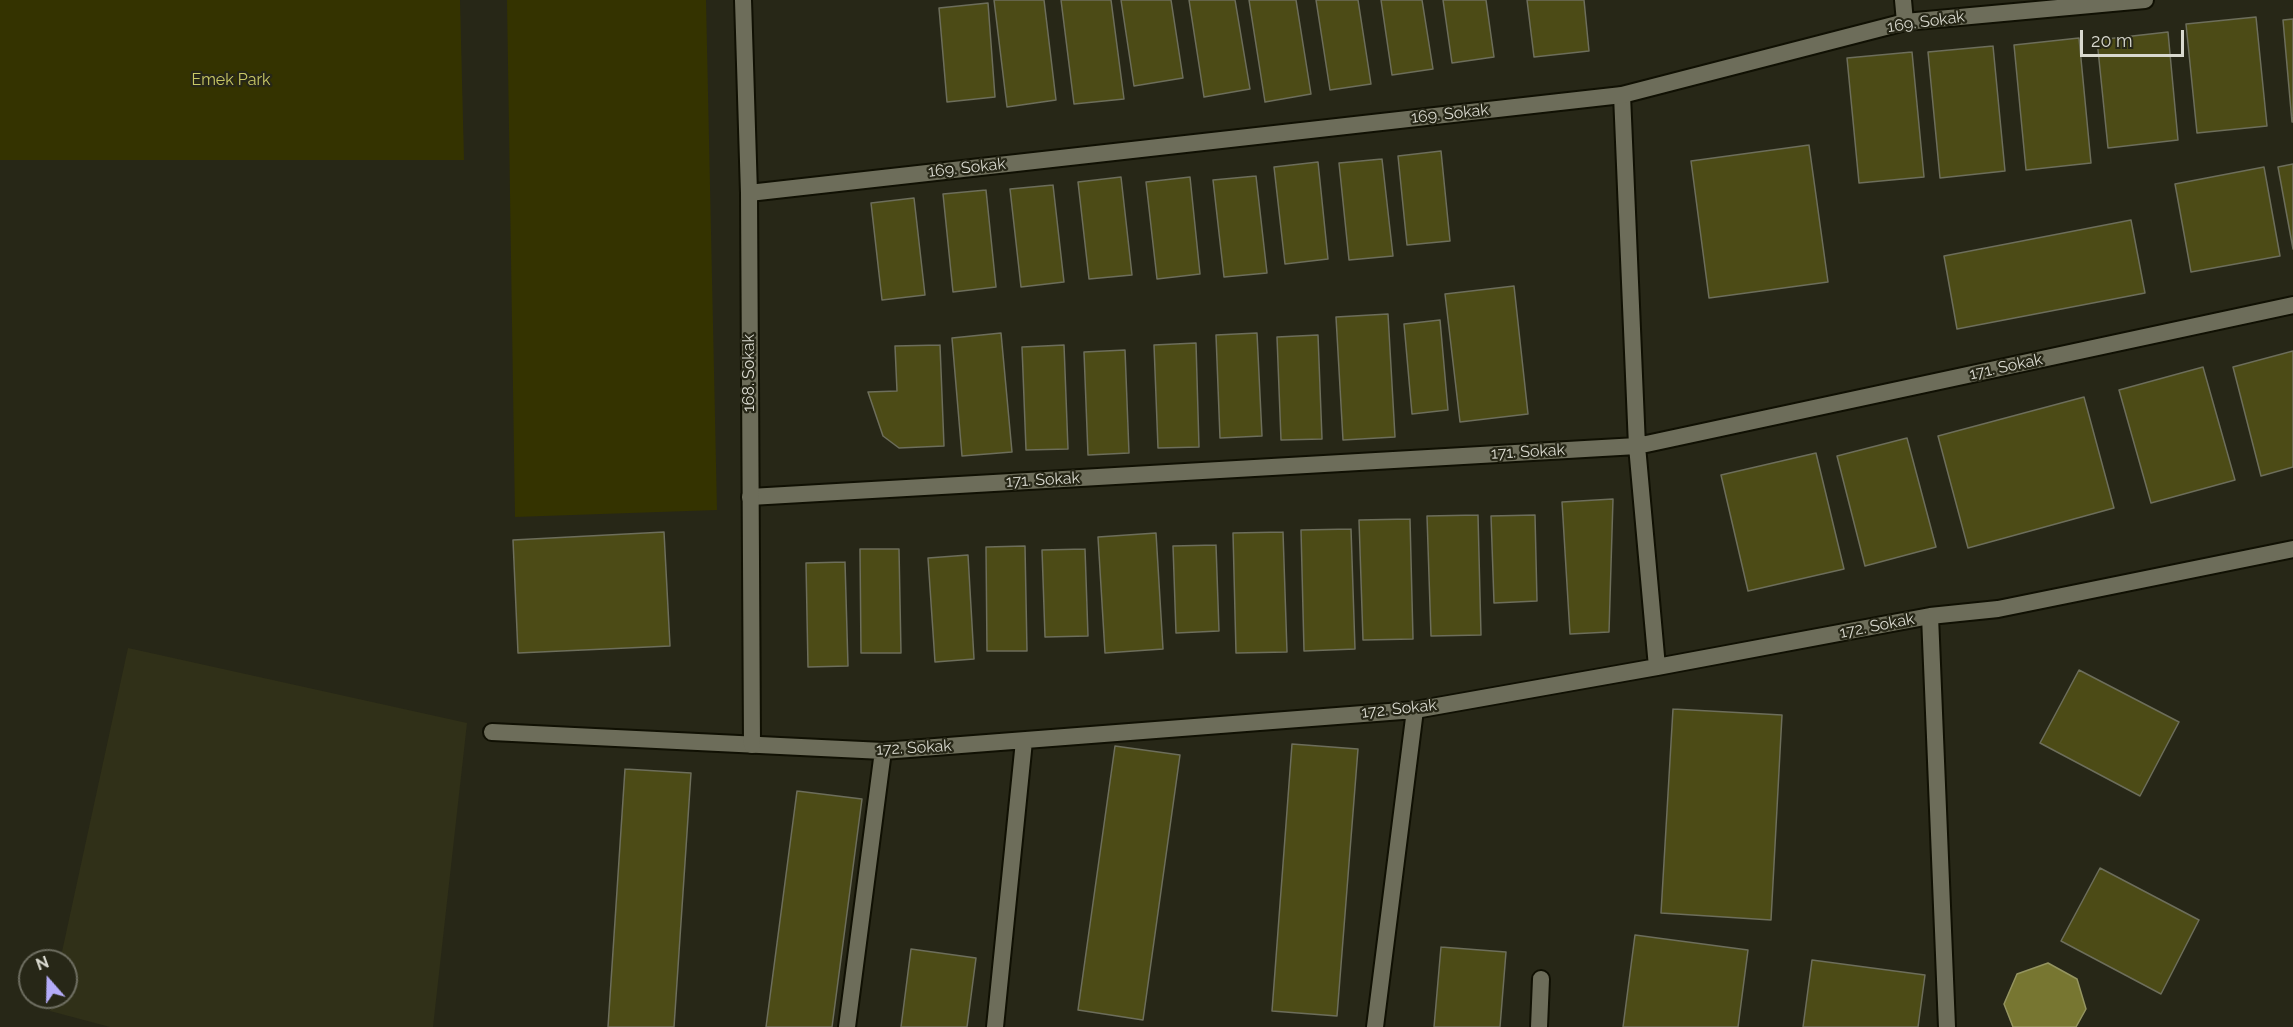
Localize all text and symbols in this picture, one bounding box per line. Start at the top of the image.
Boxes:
street label: 169. Sokak [1886,7,1966,37]
scale bar [2083,18,2186,56]
text: 20 m [2091,30,2133,51]
park label: Emek Park [192,70,270,90]
street label: 169. Sokak [1410,100,1490,128]
street label: 169. Sokak [927,154,1007,182]
street label: 168. Sokak [739,334,759,412]
street label: 171. Sokak [1968,350,2044,384]
street label: 171. Sokak [1490,440,1566,464]
street label: 171. Sokak [1005,468,1081,492]
street label: 172. Sokak [1838,609,1916,643]
street label: 172. Sokak [1360,695,1438,723]
street label: 172. Sokak [876,736,952,760]
north arrow [18,949,78,1009]
text: N [33,952,51,975]

